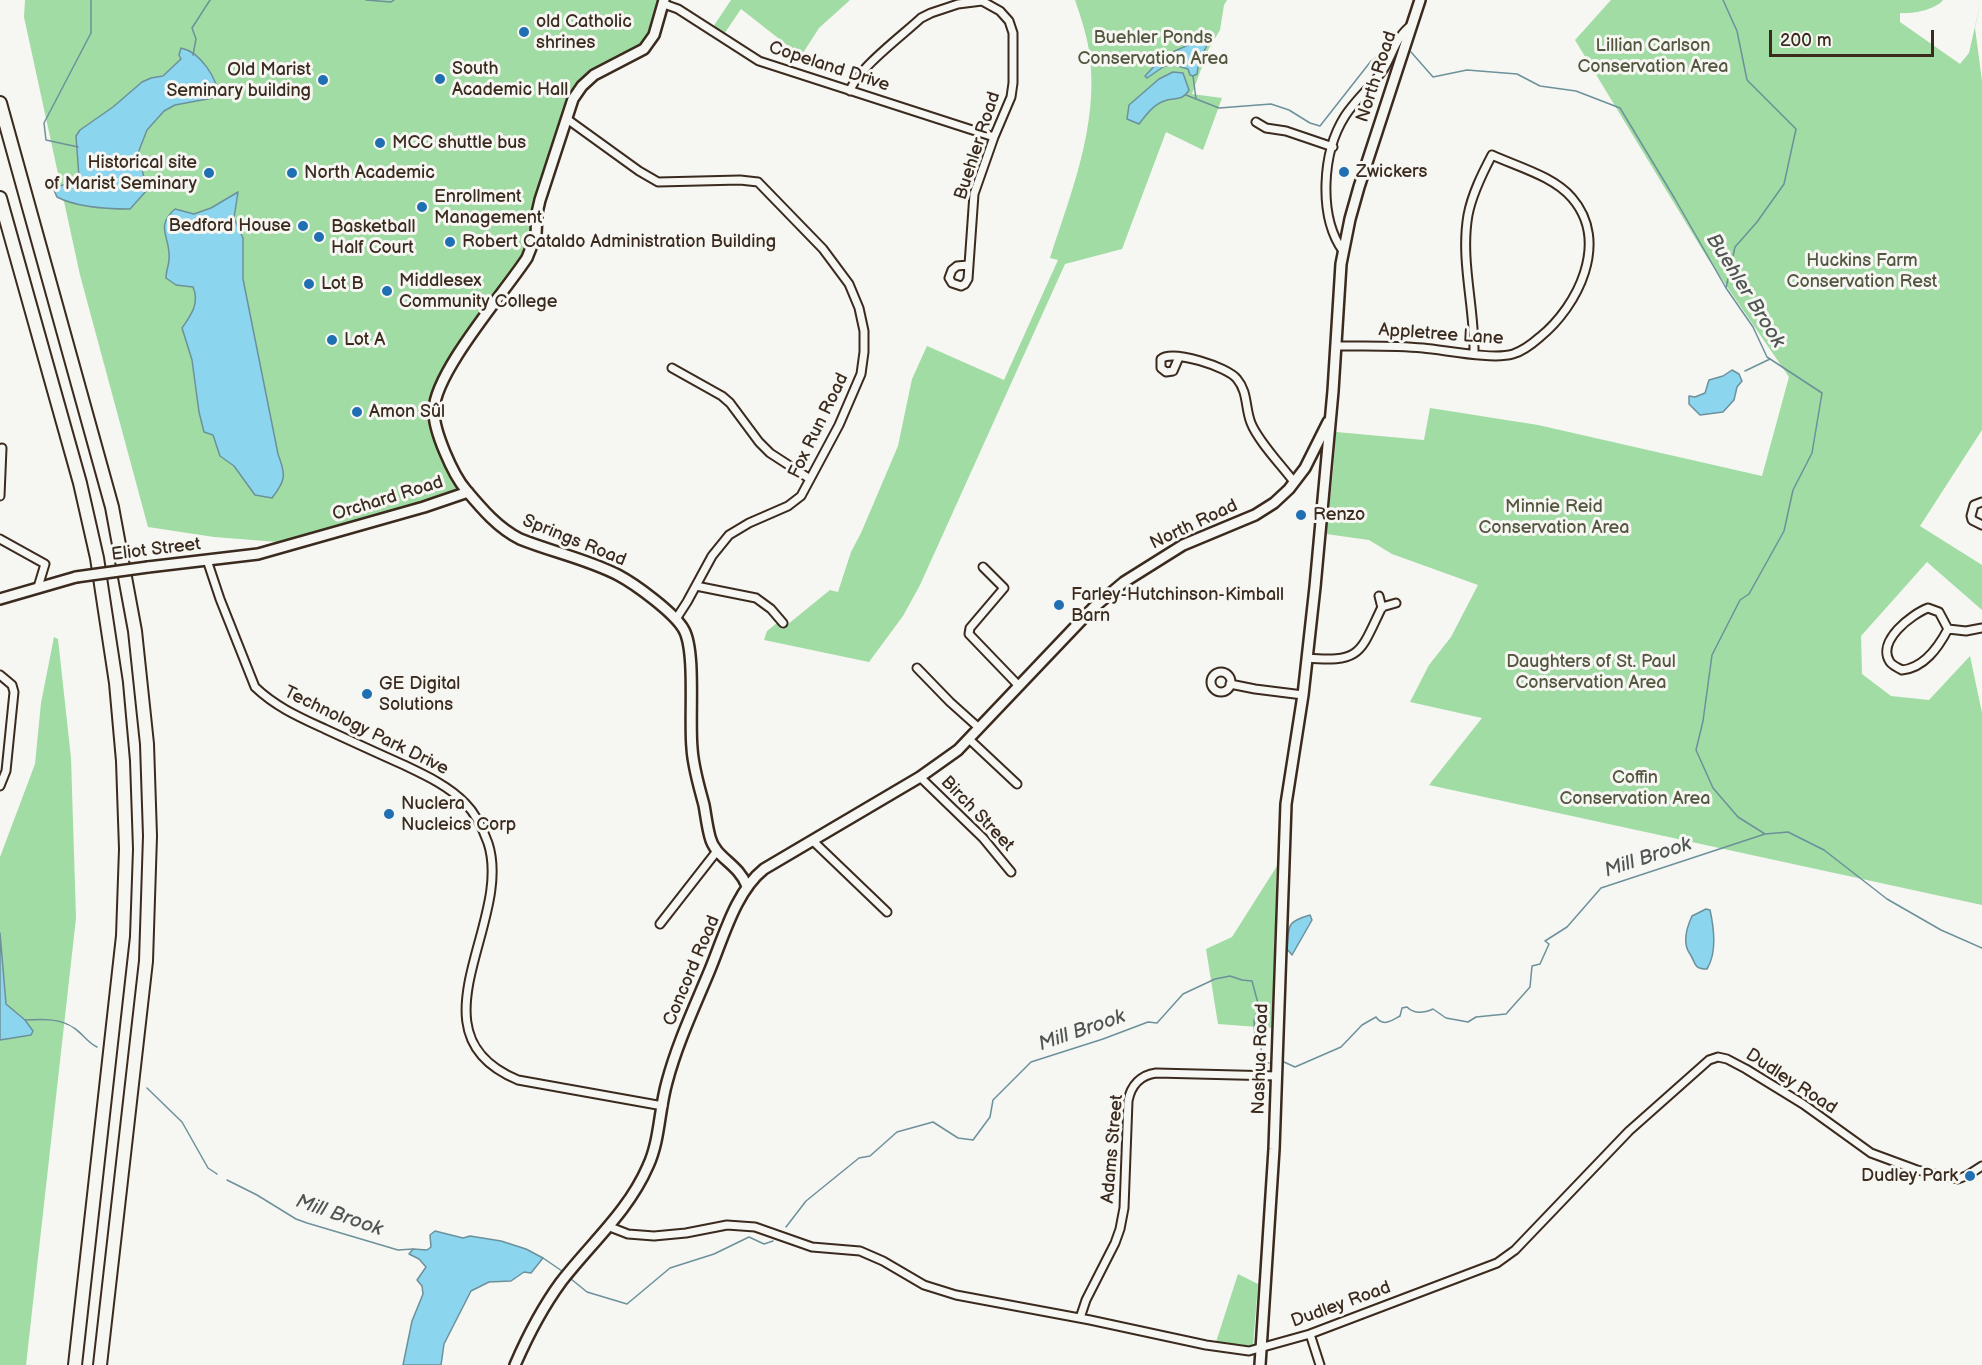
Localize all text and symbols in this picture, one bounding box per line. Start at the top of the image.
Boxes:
place label: old Catholic shrines [536,11,632,54]
scale bar [1772,18,1937,56]
marker: old Catholic shrines [517,25,531,39]
park label: Buehler Ponds Conservation Area [1078,27,1228,70]
street label: North Road [1352,29,1402,125]
text: 200 m [1780,30,1832,51]
park label: Lillian Carlson Conservation Area [1578,35,1728,78]
street label: Copeland Drive [766,37,892,97]
place label: South Academic Hall [452,58,568,100]
place label: Old Marist Seminary building [166,59,311,101]
marker: South Academic Hall [433,72,447,86]
marker: Old Marist Seminary building [316,73,330,87]
street label: Buehler Road [950,89,1006,203]
place label: MCC shuttle bus [392,132,526,154]
marker: MCC shuttle bus [373,136,387,150]
place label: Historical site of Marist Seminary [44,152,197,195]
place label: Zwickers [1356,161,1427,183]
place label: North Academic [304,162,435,184]
marker: Zwickers [1337,165,1351,179]
marker: Historical site of Marist Seminary [202,166,216,180]
marker: North Academic [285,166,299,180]
place label: Enrollment Management [434,186,542,228]
marker: Enrollment Management [415,200,429,214]
place label: Bedford House [168,215,291,237]
place label: Basketball Half Court [331,216,415,258]
marker: Bedford House [296,219,310,233]
water label: Buehler Brook [1700,229,1790,353]
marker: Basketball Half Court [312,230,326,244]
place label: Robert Cataldo Administration Building [462,231,776,253]
marker: Robert Cataldo Administration Building [443,235,457,249]
park label: Huckins Farm Conservation Rest [1787,250,1937,292]
place label: Middlesex Community College [399,270,557,312]
place label: Lot B [321,273,364,295]
marker: Lot B [302,277,316,291]
marker: Middlesex Community College [380,284,394,298]
street label: Appletree Lane [1378,320,1504,350]
place label: Lot A [344,329,385,351]
marker: Lot A [325,333,339,347]
street label: Fox Run Road [784,370,854,482]
place label: Amon Sûl [369,401,445,423]
marker: Amon Sûl [350,405,364,419]
street label: Orchard Road [330,472,446,526]
street label: North Road [1147,495,1241,555]
park label: Minnie Reid Conservation Area [1479,496,1629,538]
place label: Renzo [1313,504,1365,526]
marker: Renzo [1294,508,1308,522]
street label: Springs Road [519,510,629,572]
street label: Eliot Street [110,534,202,566]
place label: Farley-Hutchinson-Kimball Barn [1071,584,1284,626]
marker: Farley-Hutchinson-Kimball Barn [1052,598,1066,612]
park label: Daughters of St. Paul Conservation Area [1506,651,1676,694]
place label: GE Digital Solutions [379,673,460,716]
street label: Technology Park Drive [280,682,452,780]
marker: GE Digital Solutions [360,687,374,701]
park label: Coffin Conservation Area [1560,767,1710,810]
street label: Birch Street [936,772,1018,856]
place label: Nuclera Nucleics Corp [401,793,516,836]
marker: Nuclera Nucleics Corp [382,807,396,821]
water label: Mill Brook [1601,833,1695,883]
street label: Concord Road [659,913,725,1029]
street label: Nashua Road [1248,1003,1274,1115]
water label: Mill Brook [1035,1005,1129,1057]
street label: Dudley Road [1741,1045,1841,1119]
street label: Adams Street [1097,1094,1129,1204]
place label: Dudley Park [1861,1165,1958,1187]
marker: Dudley Park [1963,1169,1977,1183]
water label: Mill Brook [292,1190,386,1242]
street label: Dudley Road [1288,1277,1394,1333]

